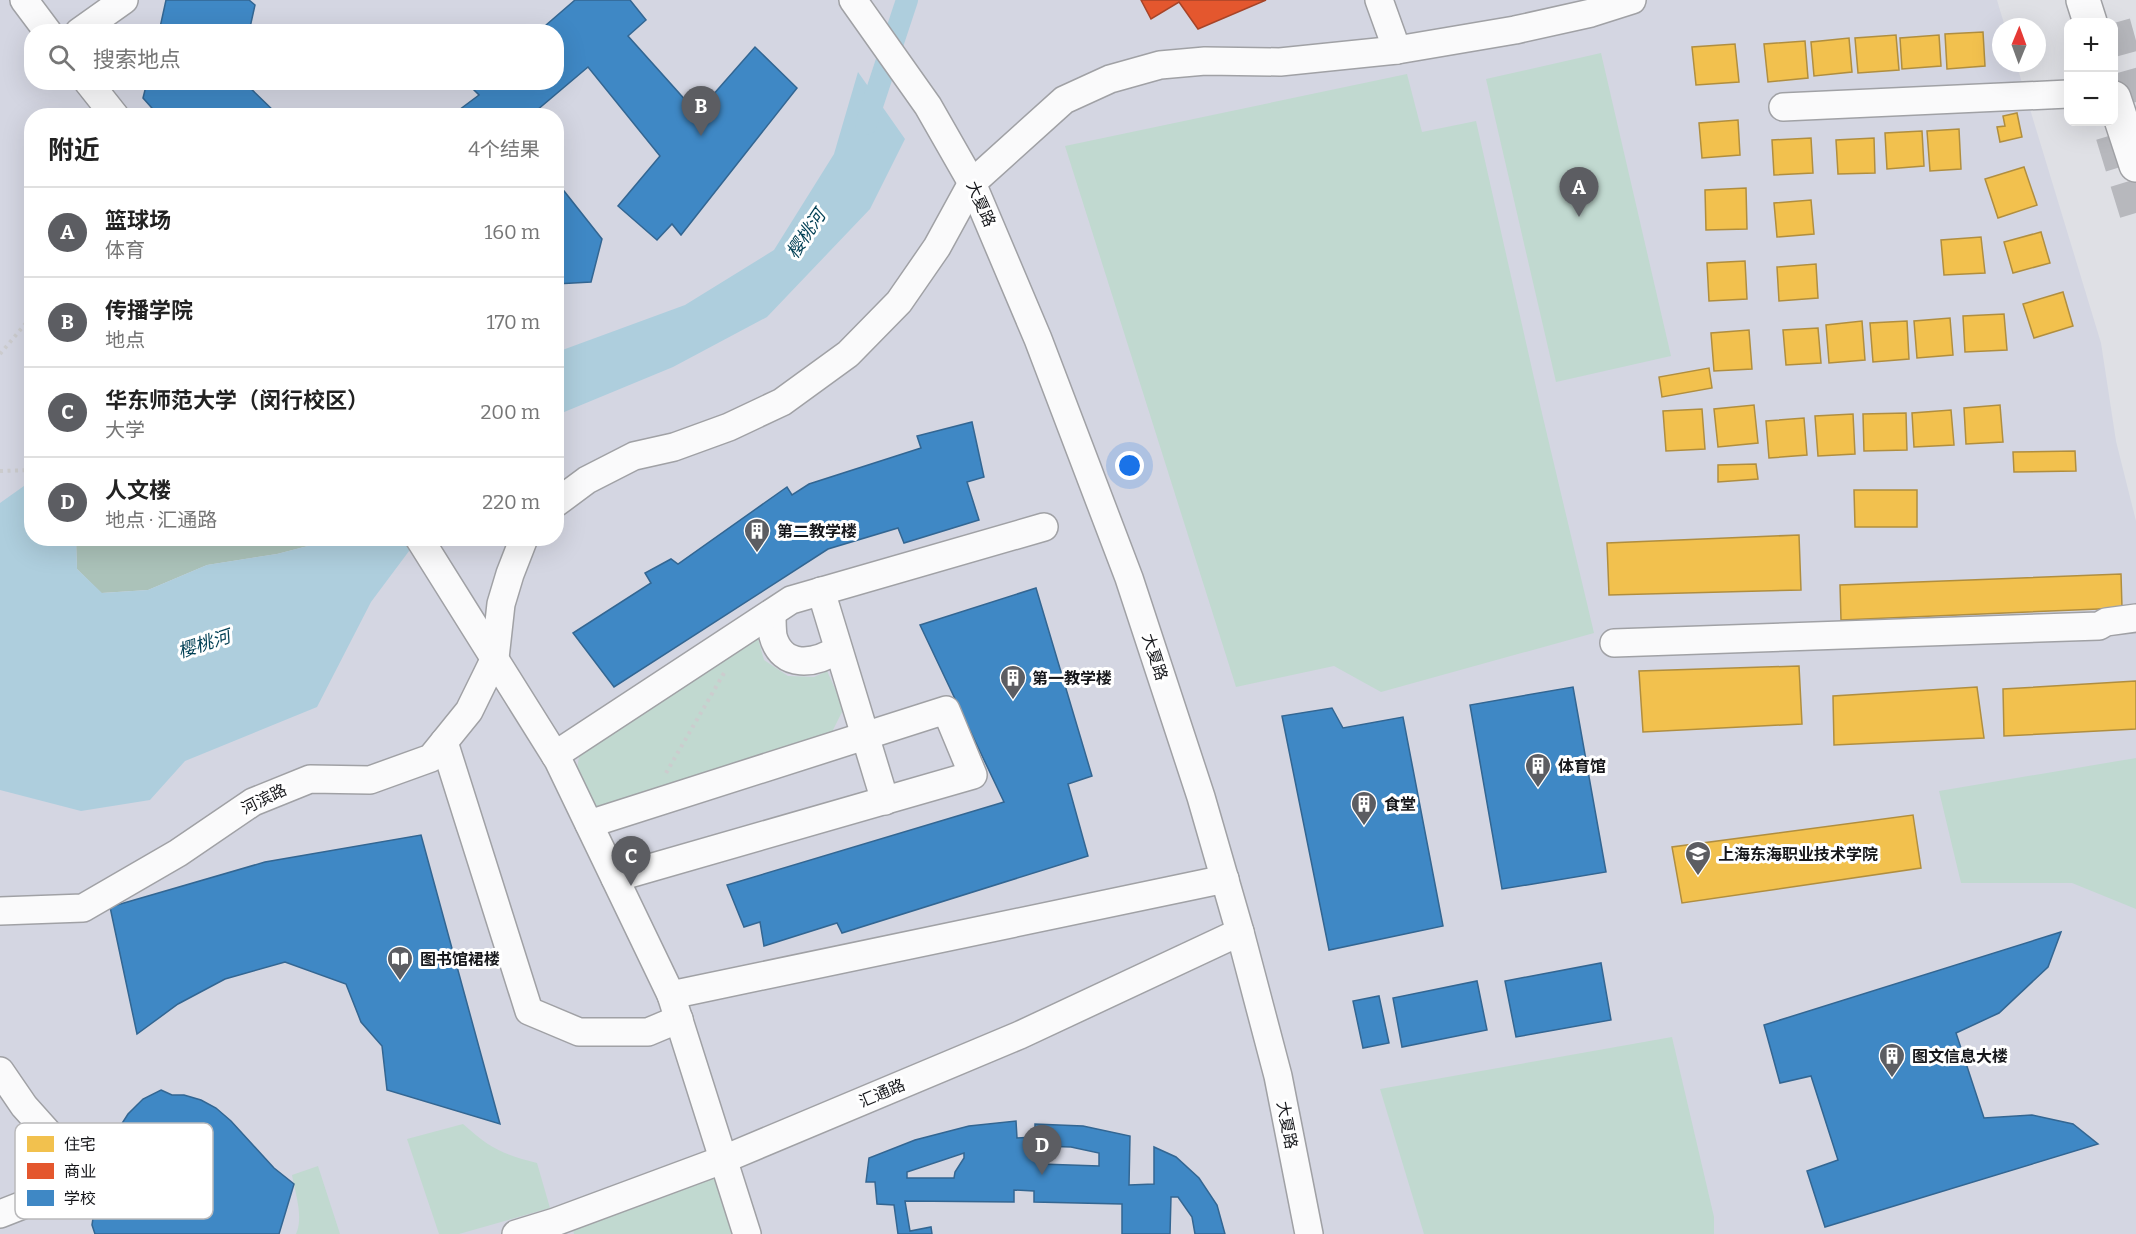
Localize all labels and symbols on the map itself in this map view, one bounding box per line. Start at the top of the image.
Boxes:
north arrow [1992,18,2046,72]
pin: B [682,86,720,136]
pin: A [1560,168,1598,217]
street label: 大夏路 [963,178,999,230]
water label: 樱桃河 [782,203,832,263]
your location [1115,451,1144,480]
building icon: 第二教学楼 [742,516,772,554]
place label: 第二教学楼 [777,522,857,541]
water label: 樱桃河 [175,624,236,663]
street label: 大夏路 [1139,631,1171,683]
building icon: 第一教学楼 [998,663,1028,701]
place label: 第一教学楼 [1032,669,1112,688]
building icon: 体育馆 [1523,751,1553,789]
place label: 体育馆 [1558,757,1606,776]
street label: 河滨路 [238,780,290,818]
building icon: 食堂 [1349,789,1379,827]
place label: 食堂 [1384,795,1416,814]
pin: C [612,836,650,886]
school or university icon: 上海东海职业技术学院 [1683,839,1713,877]
place label: 上海东海职业技术学院 [1718,845,1878,864]
library icon: 图书馆裙楼 [385,944,415,982]
place label: 图书馆裙楼 [420,950,500,969]
building icon: 图文信息大楼 [1877,1041,1907,1079]
place label: 图文信息大楼 [1912,1047,2008,1066]
street label: 汇通路 [856,1075,908,1111]
street label: 大夏路 [1273,1100,1301,1150]
legend [15,1123,213,1219]
pin: D [1022,1126,1062,1175]
text: 住宅 [64,1135,96,1154]
text: 商业 [64,1162,96,1181]
text: 学校 [64,1189,96,1208]

